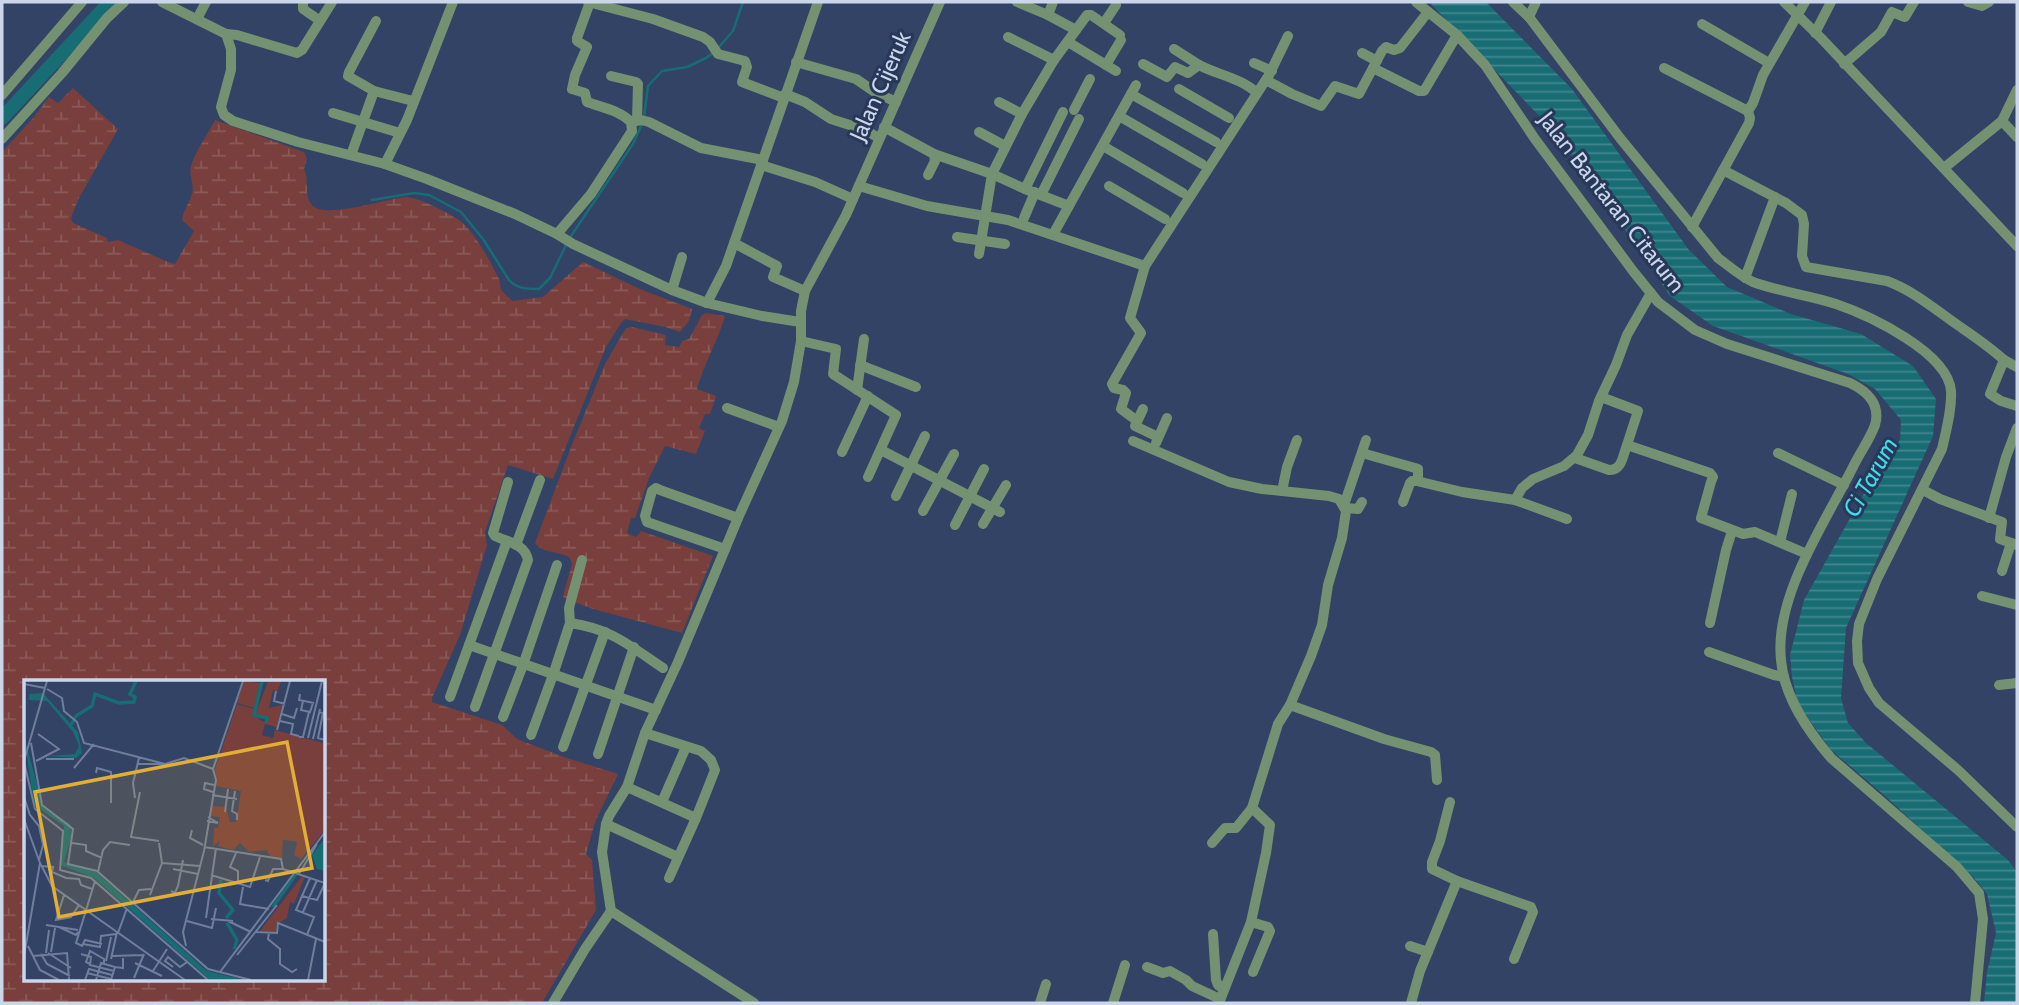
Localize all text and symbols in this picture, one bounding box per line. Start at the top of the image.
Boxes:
street label: Jalan Cijeruk [843,26,917,146]
street label: Jalan Bantaran Citarum [1532,105,1691,298]
water label: Ci Tarum [1836,432,1904,522]
inset map [24,680,326,981]

